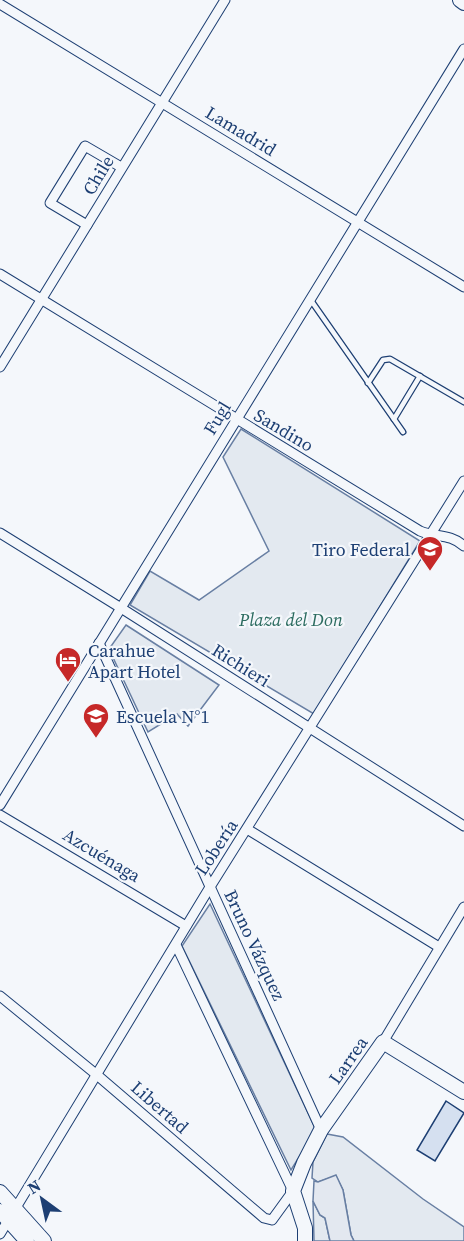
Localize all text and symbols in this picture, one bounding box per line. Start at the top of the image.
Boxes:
street label: Lamadrid [201,100,281,162]
street label: Chile [76,151,120,199]
street label: Fugl [197,397,237,439]
street label: Sandino [249,402,319,458]
school or university icon: Tiro Federal [415,534,445,572]
place label: Tiro Federal [312,537,410,562]
park label: Plaza del Don [238,607,343,632]
street label: Richieri [207,637,275,693]
place label: Carahue Apart Hotel [88,638,181,684]
hotel icon: Carahue Apart Hotel [53,645,83,683]
school or university icon: Escuela N°1 [81,701,111,739]
place label: Escuela N°1 [116,704,209,729]
street label: Lobería [189,813,244,880]
street label: Azcuénaga [59,822,146,888]
street label: Bruno Vázquez [218,885,292,1005]
street label: Larrea [323,1030,374,1089]
street label: Libertad [126,1075,194,1139]
north arrow [12,1169,72,1229]
text: N [23,1174,45,1199]

